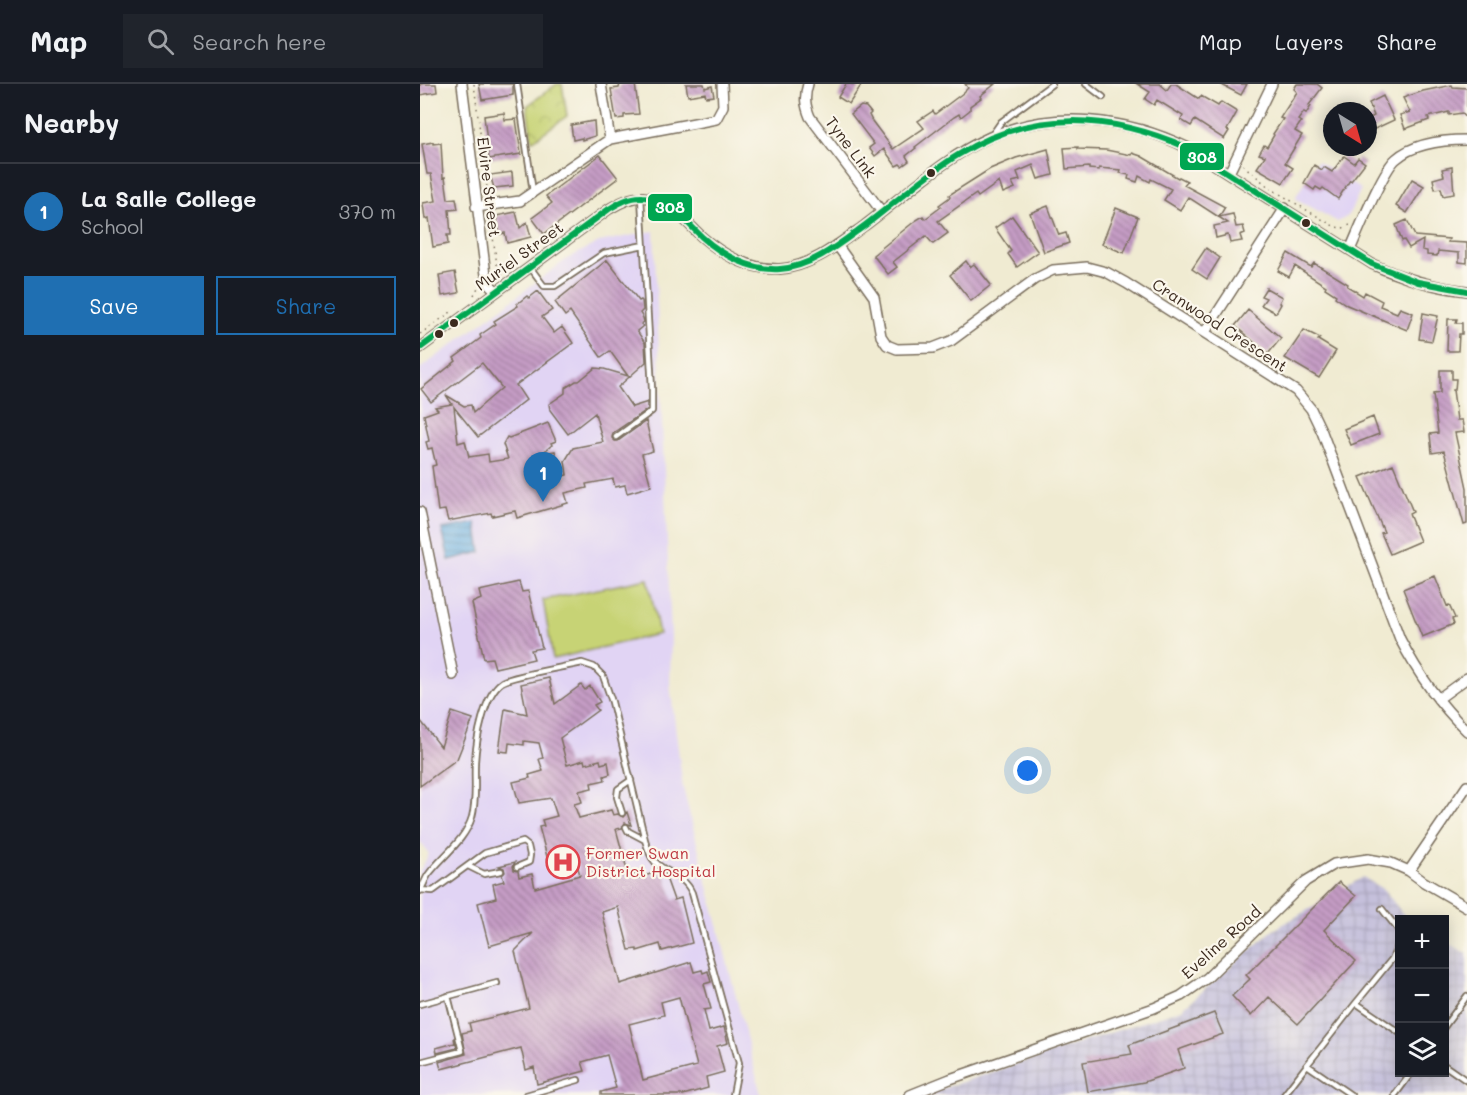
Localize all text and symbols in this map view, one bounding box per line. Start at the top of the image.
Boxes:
search box [123,14,543,68]
text: Map [30,23,87,59]
icon: search [144,25,177,58]
text: Search here [192,27,326,56]
text: Map [1199,28,1242,55]
text: Layers [1275,28,1344,55]
text: Share [1377,28,1437,55]
north arrow [1323,102,1377,156]
text: Nearby [24,106,119,140]
street label: Tyne Link [821,112,881,182]
street label: Elvire Street [473,136,506,238]
line badge: 308 [1179,142,1225,171]
text: 308 [1187,146,1217,167]
unlabelled marker [925,167,937,179]
text: La Salle College [81,184,256,213]
line badge: 308 [647,193,693,222]
text: 308 [655,196,685,217]
text: 1 [39,198,48,224]
text: 370 m [338,198,396,224]
text: School [81,213,144,239]
street label: Muriel Street [470,216,567,295]
unlabelled marker [1300,217,1312,229]
street label: Cranwood Crescent [1149,273,1292,376]
button: Save [24,276,204,335]
button: Share [216,276,396,335]
unlabelled marker [448,317,460,329]
unlabelled marker [433,328,445,340]
pin: 1 [524,452,562,502]
your location [1013,756,1042,785]
place label: Former Swan District Hospital [586,842,716,881]
hospital icon: Former Swan District Hospital [545,844,581,880]
street label: Eveline Road [1176,900,1265,983]
map controls [1395,915,1449,1077]
button: + [1395,915,1449,969]
button: − [1395,969,1449,1023]
button: layers [1395,1023,1449,1077]

